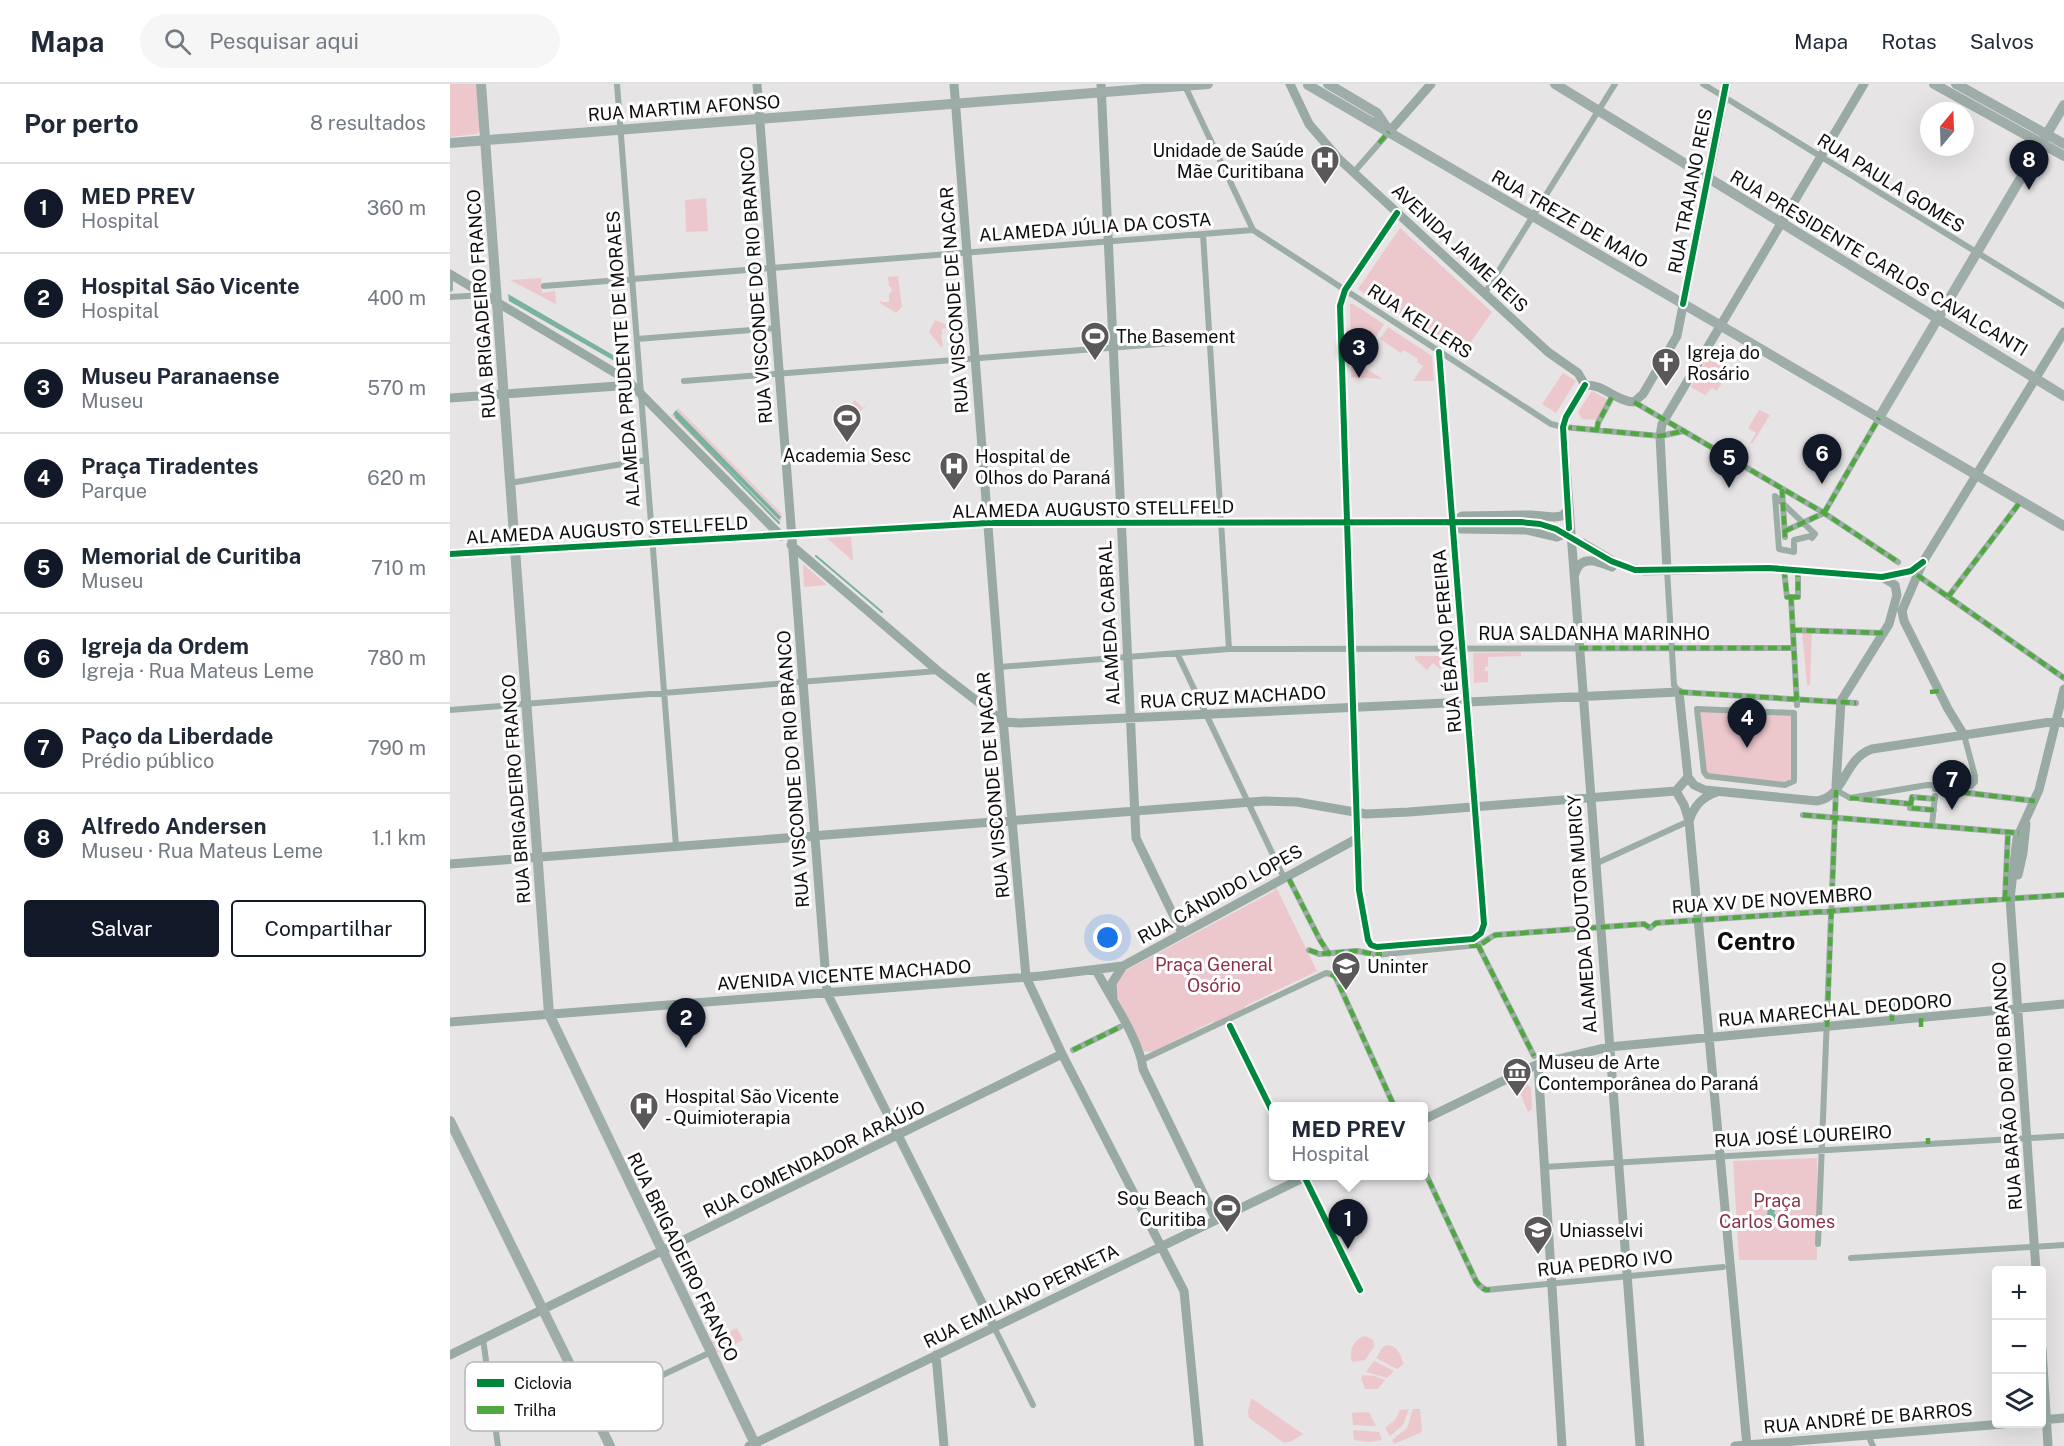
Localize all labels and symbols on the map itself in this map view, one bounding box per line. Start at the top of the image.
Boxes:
street label: RUA MARTIM AFONSO [587,91,781,125]
north arrow [1920,102,1974,156]
street label: RUA TRAJANO REIS [1664,107,1716,275]
street label: RUA PAULA GOMES [1814,129,1968,237]
place label: Unidade de Saúde Mãe Curitibana [1152,140,1304,182]
pin: 8 [2010,141,2048,190]
hospital icon: Unidade de Saúde Mãe Curitibana [1309,144,1341,186]
street label: RUA VISCONDE DO RIO BRANCO [736,146,776,424]
street label: RUA TREZE DE MAIO [1488,166,1652,272]
street label: RUA PRESIDENTE CARLOS CAVALCANTI [1726,166,2032,360]
street label: AVENIDA JAIME REIS [1388,180,1532,316]
street label: RUA VISCONDE DE NACAR [936,186,972,414]
street label: RUA BRIGADEIRO FRANCO [463,189,499,419]
street label: ALAMEDA JÚLIA DA COSTA [978,207,1212,246]
street label: ALAMEDA PRUDENTE DE MORAES [602,210,644,508]
street label: RUA KELLERS [1364,279,1476,363]
sports icon: The Basement [1079,320,1111,362]
place label: The Basement [1116,326,1236,347]
pin: 3 [1340,328,1378,378]
place label: Igreja do Rosário [1687,342,1760,384]
church icon: Igreja do Rosário [1650,346,1682,388]
sports icon: Academia Sesc [831,402,863,444]
pin: 6 [1802,434,1842,484]
pin: 5 [1710,438,1748,488]
place label: Academia Sesc [783,445,911,466]
place label: Hospital de Olhos do Paraná [975,446,1111,488]
hospital icon: Hospital de Olhos do Paraná [938,450,970,492]
street label: ALAMEDA AUGUSTO STELLFELD [952,496,1234,522]
street label: ALAMEDA AUGUSTO STELLFELD [465,512,749,548]
street label: ALAMEDA CABRAL [1094,540,1124,706]
street label: RUA ÉBANO PEREIRA [1427,548,1466,734]
street label: RUA SALDANHA MARINHO [1478,623,1710,644]
street label: RUA VISCONDE DO RIO BRANCO [773,630,813,908]
street label: RUA VISCONDE DE NACAR [973,671,1013,899]
street label: RUA BRIGADEIRO FRANCO [498,674,534,904]
street label: RUA CRUZ MACHADO [1139,682,1327,712]
pin: 4 [1728,698,1766,748]
pin: 7 [1932,760,1972,810]
street label: ALAMEDA DOUTOR MURICY [1563,794,1601,1034]
street label: RUA CÂNDIDO LOPES [1134,840,1306,948]
street label: RUA XV DE NOVEMBRO [1671,883,1873,917]
your location [1093,923,1122,952]
district label: Centro [1717,927,1795,955]
school or university icon: Uninter [1330,950,1362,992]
park label: Praça General Osório [1155,954,1273,996]
street label: AVENIDA VICENTE MACHADO [716,956,972,994]
place label: Uninter [1367,956,1429,977]
street label: RUA BARÃO DO RIO BRANCO [1987,961,2026,1211]
street label: RUA MARECHAL DEODORO [1717,989,1953,1031]
pin: 2 [666,998,706,1048]
place label: Museu de Arte Contemporânea do Paraná [1538,1052,1759,1094]
museum icon: Museu de Arte Contemporânea do Paraná [1501,1056,1533,1098]
place label: Hospital São Vicente - Quimioterapia [665,1086,839,1128]
hospital icon: Hospital São Vicente - Quimioterapia [628,1090,660,1132]
street label: RUA COMENDADOR ARAÚJO [699,1095,928,1222]
street label: RUA JOSÉ LOUREIRO [1714,1120,1892,1151]
street label: RUA BRIGADEIRO FRANCO [623,1149,743,1365]
place label: Sou Beach Curitiba [1117,1188,1206,1230]
park label: Praça Carlos Gomes [1719,1190,1835,1232]
sports icon: Sou Beach Curitiba [1211,1192,1243,1234]
pin: 1 [1328,1200,1368,1249]
school or university icon: Uniasselvi [1522,1214,1554,1256]
place label: Uniasselvi [1559,1220,1643,1241]
street label: RUA EMILIANO PERNETA [920,1239,1122,1352]
street label: RUA PEDRO IVO [1536,1245,1674,1281]
legend [465,1362,663,1431]
text: Ciclovia [514,1374,572,1393]
street label: RUA ANDRÉ DE BARROS [1763,1397,1973,1438]
text: Trilha [514,1401,556,1420]

